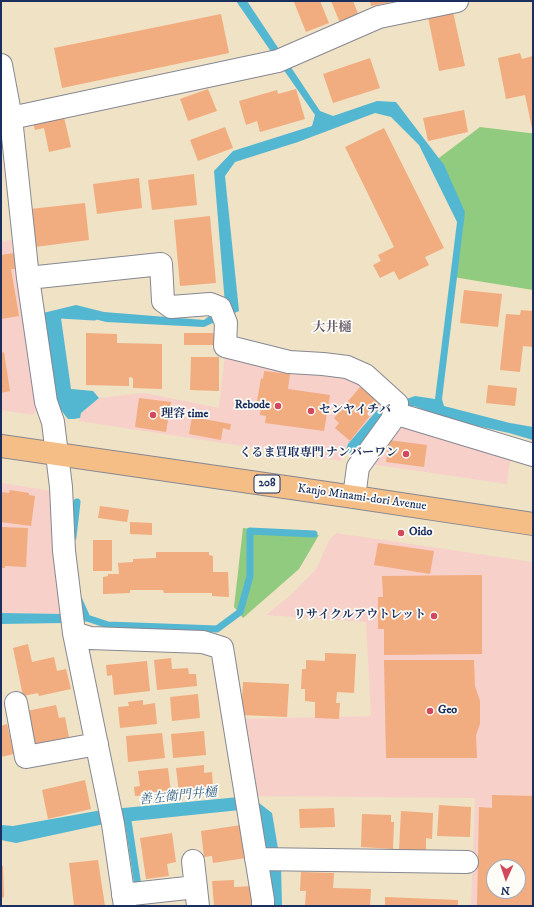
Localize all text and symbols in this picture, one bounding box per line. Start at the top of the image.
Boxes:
district label: 大井樋 [313,320,351,336]
place label: Rebode [235,399,270,413]
marker: Rebode [273,401,283,411]
place label: センヤイチバ [319,404,391,418]
marker: センヤイチバ [306,406,316,416]
place label: 理容 time [161,408,208,422]
marker: 理容 time [148,410,158,420]
place label: くるま買取専門 ナンバーワン [239,447,398,461]
marker: くるま買取専門 ナンバーワン [401,449,411,459]
road number: 208 [254,475,280,493]
street label: Kanjo Minami-dori Avenue [297,482,427,514]
place label: Oido [409,526,432,540]
marker: Oido [396,528,406,538]
place label: リサイクルアウトレット [294,609,426,623]
marker: リサイクルアウトレット [429,611,439,621]
place label: Geo [438,704,457,718]
marker: Geo [425,706,435,716]
water label: 善左衛門井樋 [138,785,218,809]
north arrow [486,859,526,899]
text: N [501,883,510,897]

